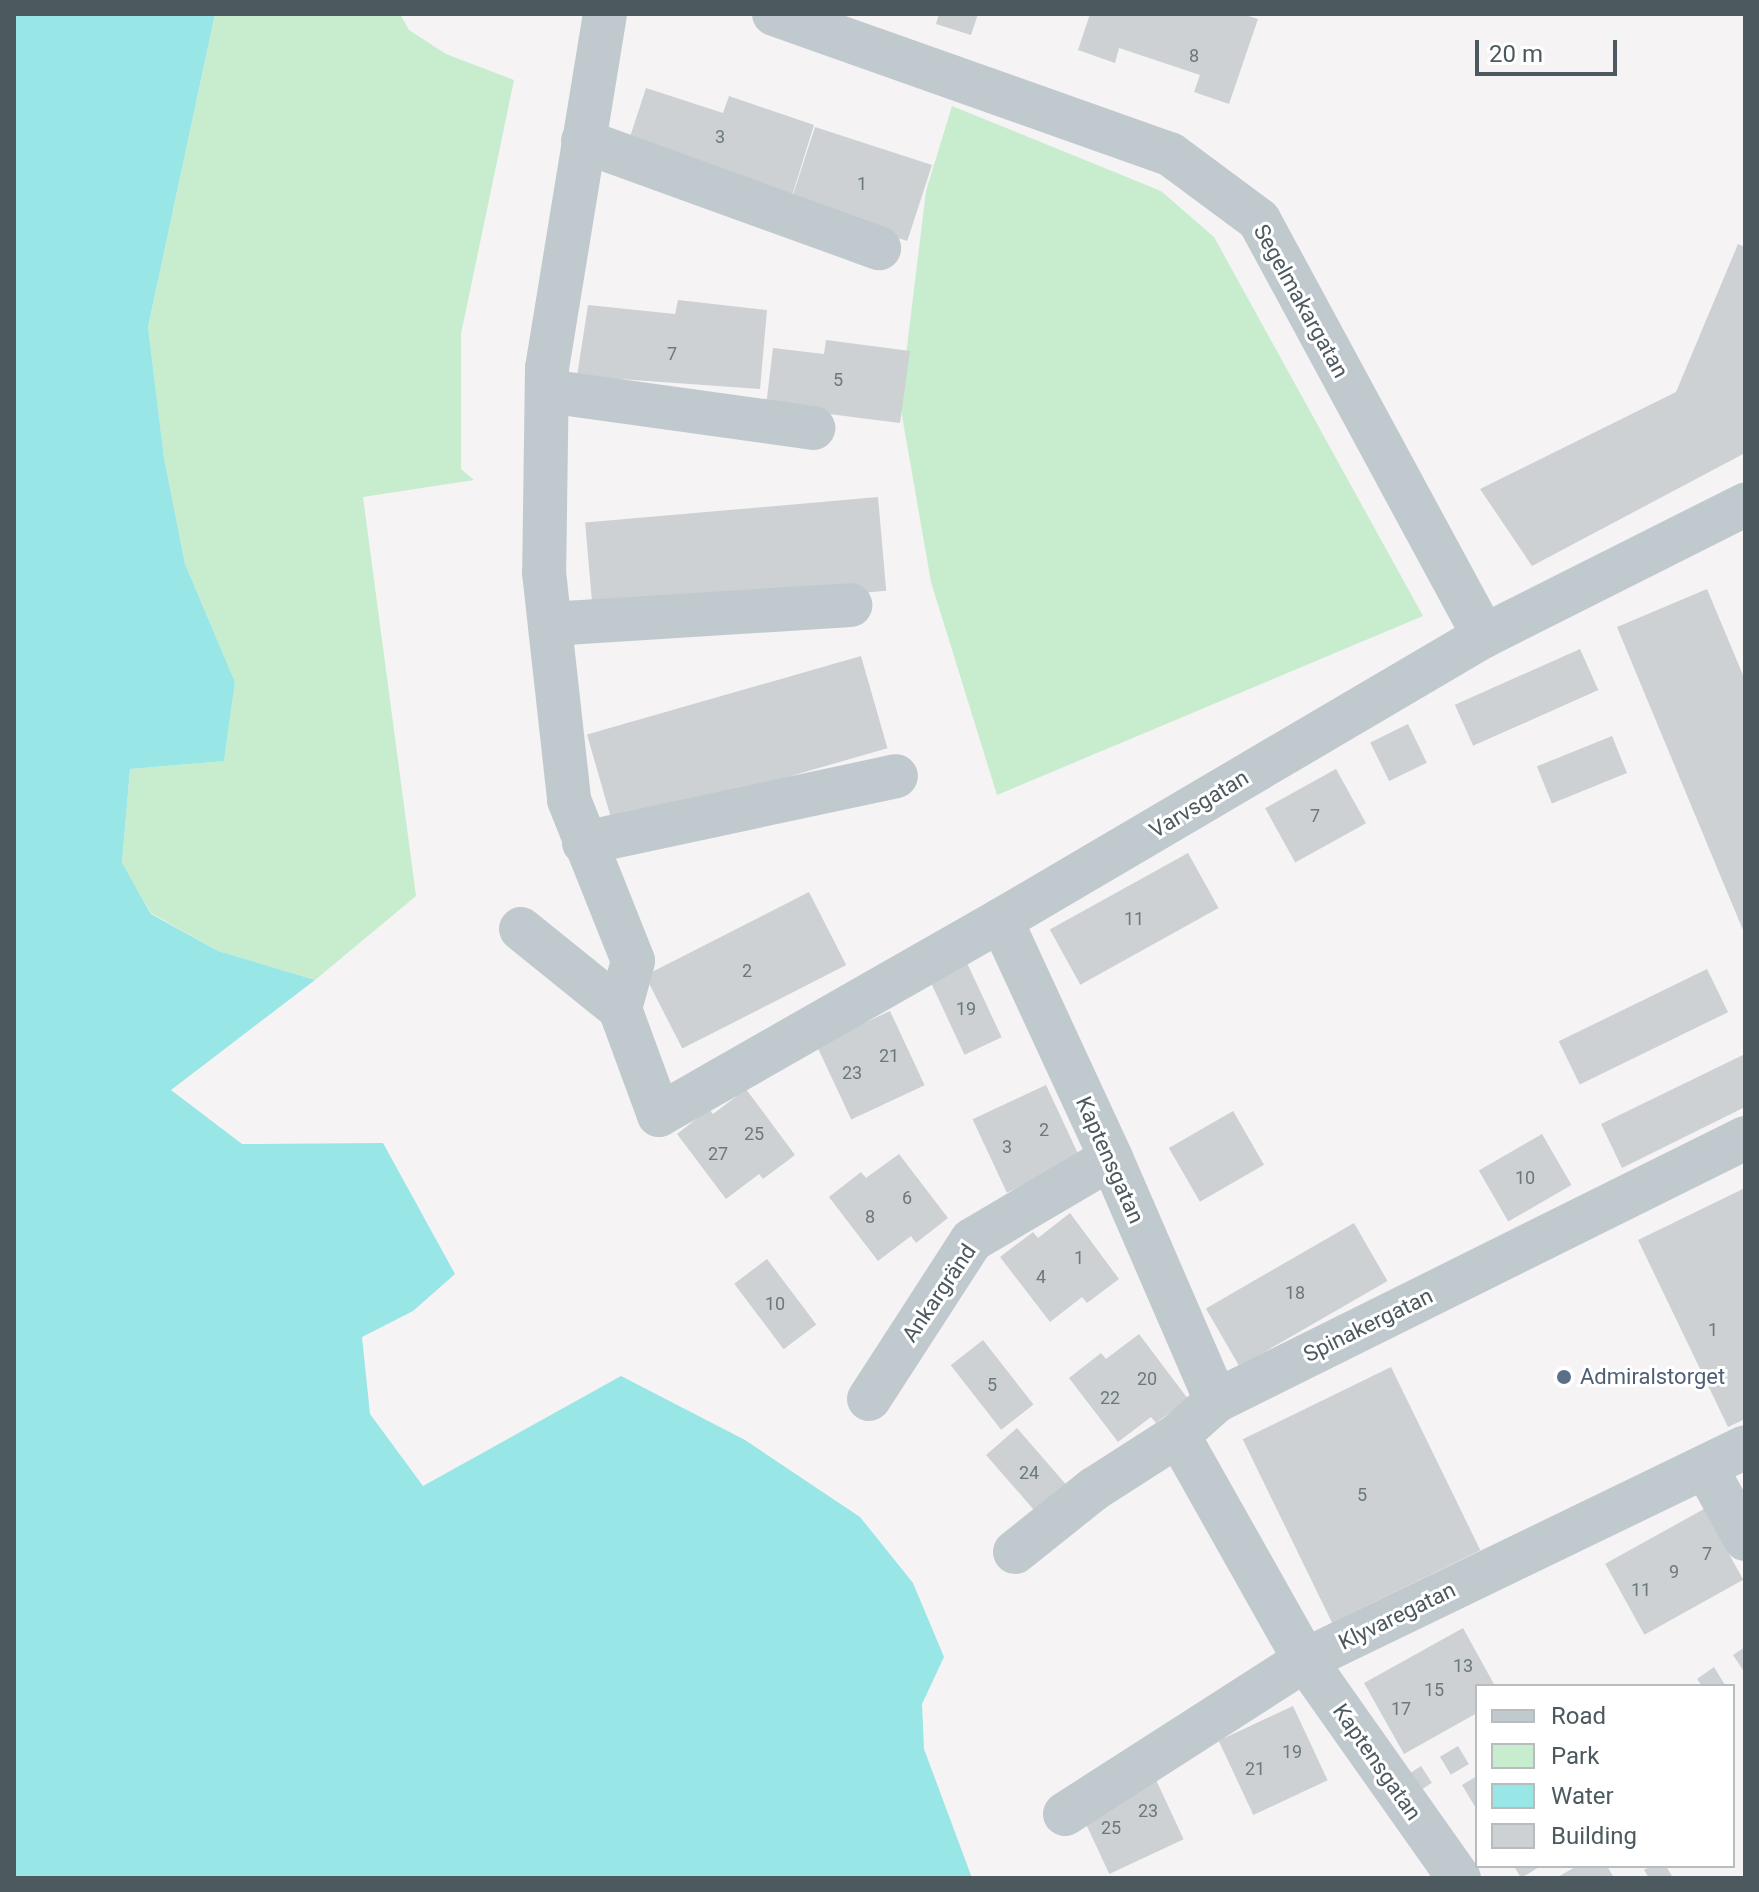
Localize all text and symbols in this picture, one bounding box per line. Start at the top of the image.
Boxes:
scale bar [1479,24,1621,74]
text: 20 m [1489,40,1543,68]
house number: 8 [1189,45,1199,67]
house number: 3 [715,126,725,148]
house number: 1 [857,173,867,195]
street label: Segelmakargatan [1248,220,1354,382]
house number: 7 [667,343,677,365]
house number: 5 [833,369,843,391]
street label: Varvsgatan [1145,764,1253,844]
house number: 7 [1310,805,1320,827]
house number: 11 [1124,908,1144,930]
house number: 2 [742,960,752,982]
house number: 19 [956,998,976,1020]
house number: 21 [879,1045,899,1067]
house number: 23 [842,1062,862,1084]
street label: Kaptensgatan [1070,1092,1150,1228]
house number: 2 [1039,1119,1049,1141]
house number: 25 [744,1123,764,1145]
house number: 3 [1002,1136,1012,1158]
house number: 27 [708,1143,728,1165]
house number: 10 [1515,1167,1535,1189]
house number: 6 [902,1187,912,1209]
house number: 8 [865,1206,875,1228]
street label: Ankargränd [897,1239,981,1347]
house number: 1 [1074,1247,1084,1269]
house number: 4 [1036,1266,1046,1288]
house number: 18 [1285,1282,1305,1304]
street label: Spinakergatan [1299,1282,1437,1368]
house number: 10 [765,1293,785,1315]
house number: 1 [1708,1319,1718,1341]
place label: Admiralstorget [1580,1364,1725,1390]
house number: 20 [1137,1368,1157,1390]
marker: Admiralstorget [1555,1368,1573,1386]
house number: 5 [987,1374,997,1396]
house number: 22 [1100,1387,1120,1409]
house number: 24 [1019,1462,1039,1484]
house number: 5 [1357,1484,1367,1506]
house number: 7 [1702,1543,1712,1565]
house number: 9 [1669,1561,1679,1583]
street label: Klyvaregatan [1334,1576,1460,1656]
house number: 11 [1631,1579,1651,1601]
house number: 13 [1453,1655,1473,1677]
house number: 15 [1424,1679,1444,1701]
legend [1475,1684,1735,1868]
house number: 17 [1391,1698,1411,1720]
street label: Kaptensgatan [1327,1699,1427,1825]
text: Road [1551,1702,1606,1730]
house number: 19 [1282,1741,1302,1763]
text: Park [1551,1742,1599,1770]
house number: 21 [1245,1758,1265,1780]
text: Water [1551,1782,1614,1810]
house number: 23 [1138,1800,1158,1822]
house number: 25 [1101,1817,1121,1839]
text: Building [1551,1822,1637,1850]

